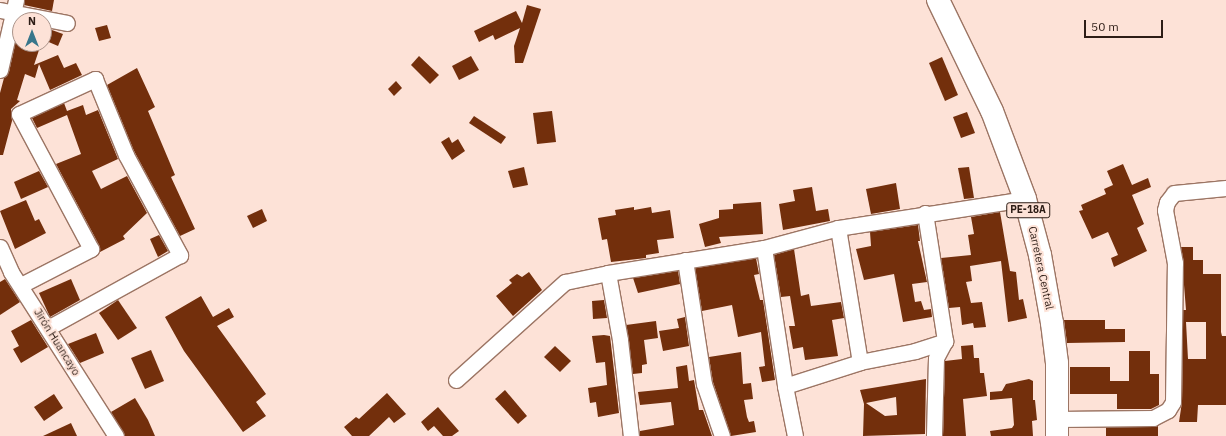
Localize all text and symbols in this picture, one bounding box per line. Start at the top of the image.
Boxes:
north arrow [12,12,52,52]
scale bar [1086,12,1165,38]
text: N [28,14,36,28]
text: 50 m [1091,19,1119,34]
road number: PE-18A [1006,202,1050,218]
street label: Carretera Central [1026,225,1056,311]
street label: Jirón Huancayo [31,306,83,378]

